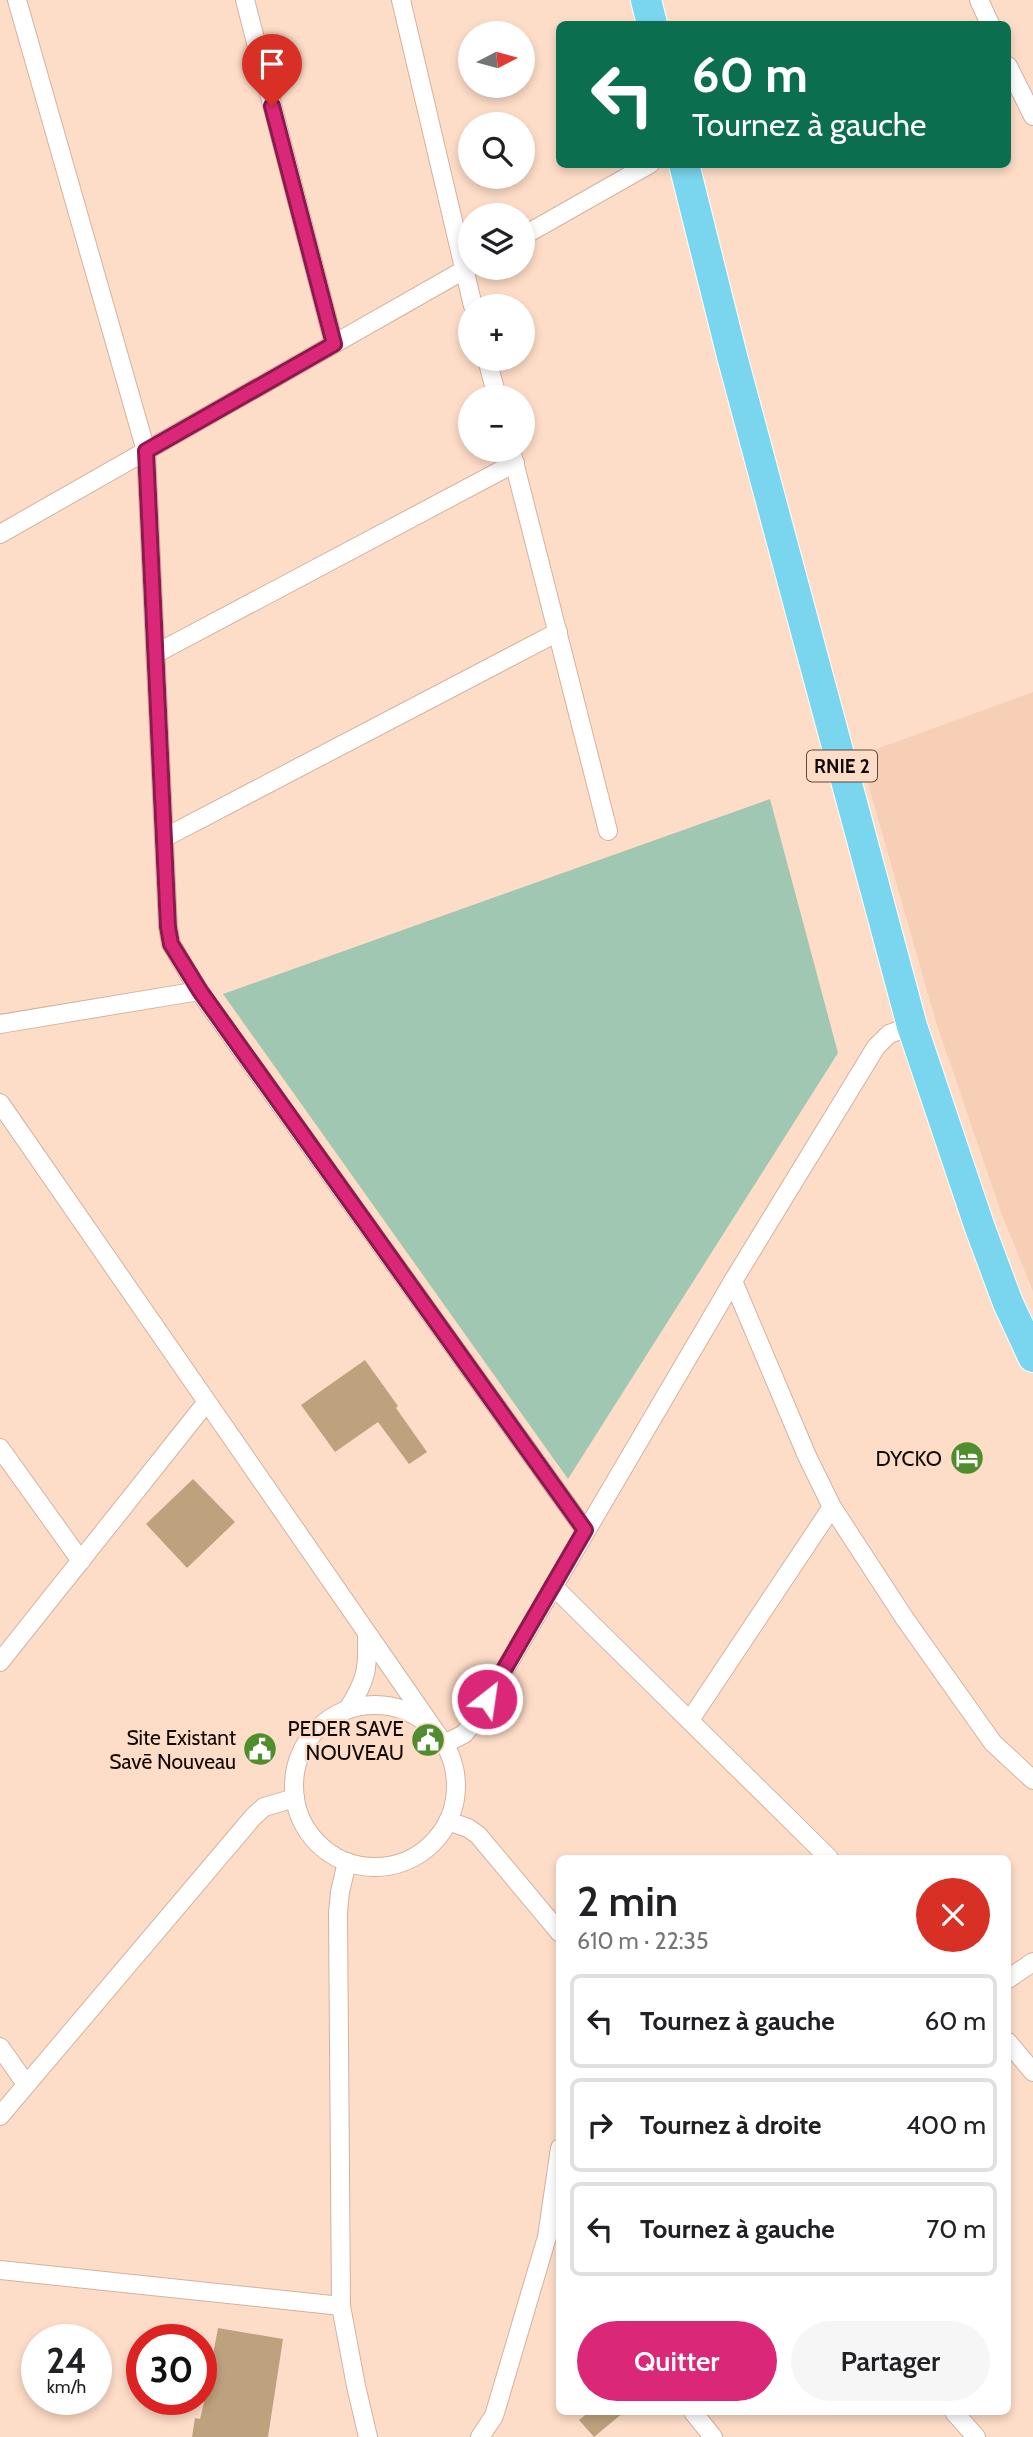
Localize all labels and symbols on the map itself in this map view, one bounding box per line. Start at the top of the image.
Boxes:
north arrow [458,21,536,98]
pin [242,34,302,106]
road number: RNIE 2 [807,750,877,782]
hotel icon: DYCKO [948,1439,986,1477]
place label: DYCKO [876,1446,942,1471]
position arrow [450,1662,524,1736]
place label: PEDER SAVE NOUVEAU [287,1716,404,1765]
public building icon: PEDER SAVE NOUVEAU [409,1721,447,1759]
place label: Site Existant Savē Nouveau [109,1725,236,1774]
public building icon: Site Existant Savē Nouveau [241,1730,279,1768]
speed limit sign: 30 [126,2324,217,2415]

